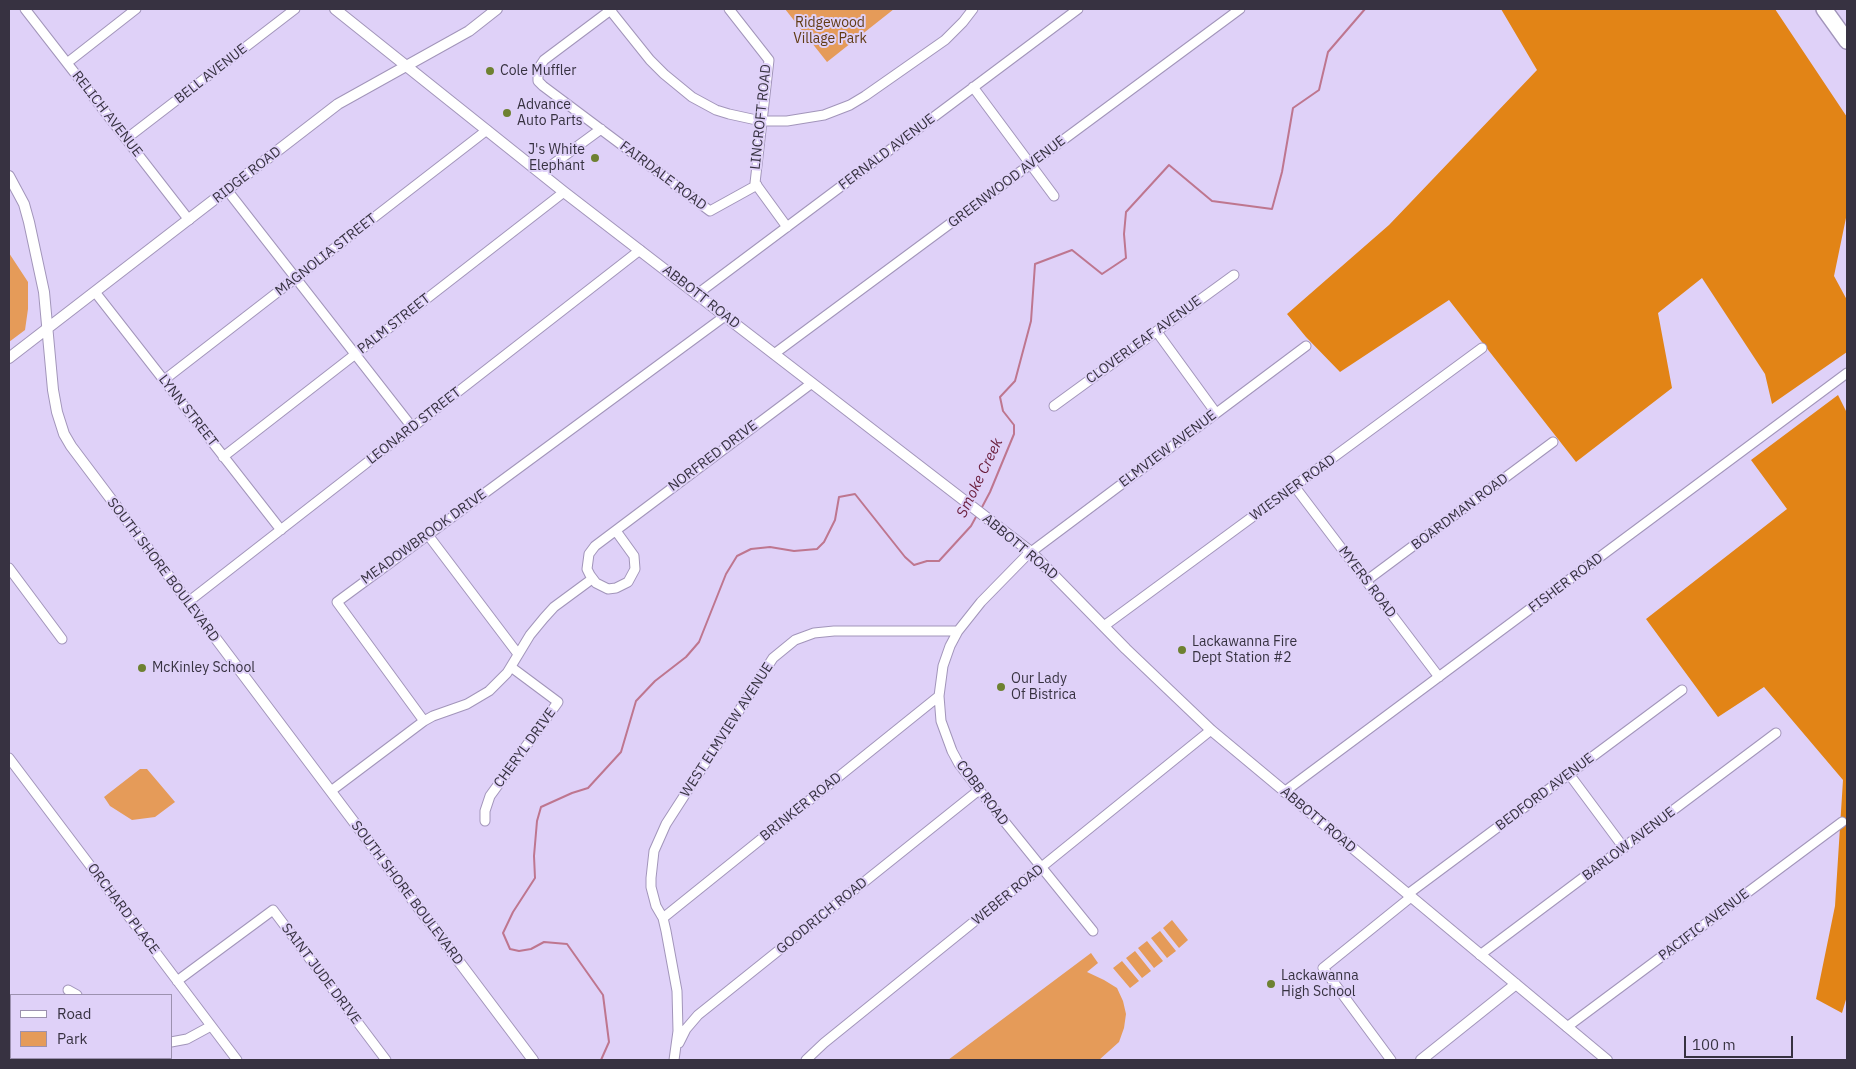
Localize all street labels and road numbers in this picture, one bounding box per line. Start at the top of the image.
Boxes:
street label: BELL AVENUE [171,41,251,107]
street label: LINCROFT ROAD [747,63,775,171]
street label: RELICH AVENUE [68,68,146,160]
street label: FERNALD AVENUE [836,110,938,194]
street label: GREENWOOD AVENUE [945,132,1069,232]
street label: FAIRDALE ROAD [616,138,710,214]
street label: RIDGE ROAD [210,143,284,207]
street label: MAGNOLIA STREET [272,210,380,300]
street label: ABBOTT ROAD [659,262,743,332]
street label: PALM STREET [354,290,434,358]
street label: CLOVERLEAF AVENUE [1083,292,1205,388]
street label: LYNN STREET [155,372,221,450]
street label: LEONARD STREET [364,384,464,468]
street label: ELMVIEW AVENUE [1116,407,1220,491]
street label: NORFRED DRIVE [665,417,761,495]
street label: WIESNER ROAD [1247,451,1339,525]
street label: BOARDMAN ROAD [1408,470,1512,554]
street label: MEADOWBROOK DRIVE [358,486,490,588]
street label: SOUTH SHORE BOULEVARD [103,495,223,645]
street label: ABBOTT ROAD [979,511,1061,583]
street label: MYERS ROAD [1335,543,1399,621]
street label: FISHER ROAD [1525,550,1607,616]
street label: WEST ELMVIEW AVENUE [677,660,777,800]
street label: CHERYL DRIVE [490,705,560,791]
street label: BEDFORD AVENUE [1493,750,1597,834]
street label: COBB ROAD [952,757,1012,829]
street label: BRINKER ROAD [757,769,845,845]
street label: ABBOTT ROAD [1277,784,1359,856]
street label: BARLOW AVENUE [1579,804,1679,884]
street label: SOUTH SHORE BOULEVARD [347,818,467,968]
street label: ORCHARD PLACE [83,860,163,958]
street label: WEBER ROAD [969,861,1047,929]
street label: GOODRICH ROAD [773,874,871,958]
street label: PACIFIC AVENUE [1655,885,1753,965]
street label: SAINT JUDE DRIVE [278,920,364,1028]

